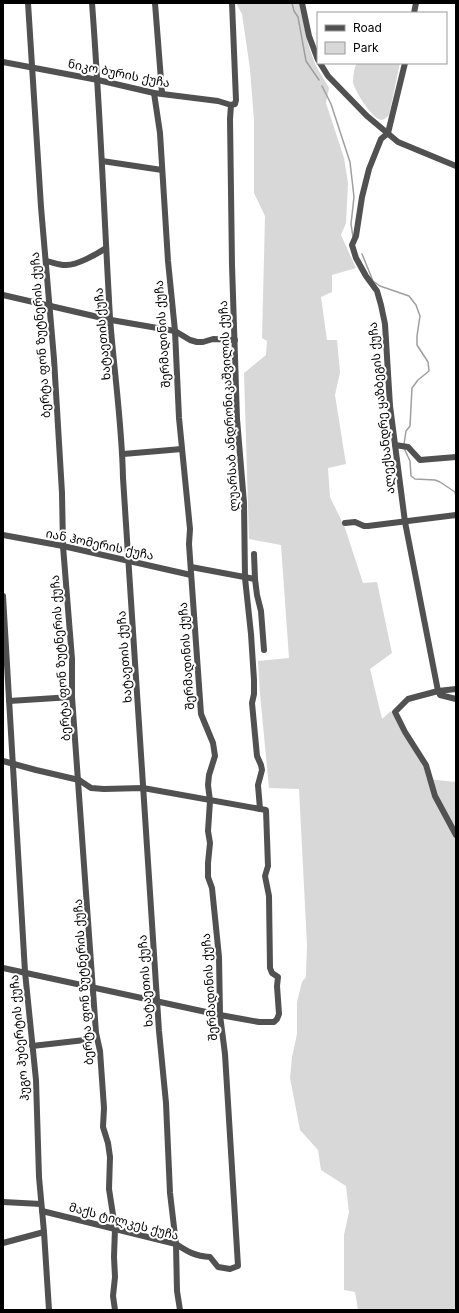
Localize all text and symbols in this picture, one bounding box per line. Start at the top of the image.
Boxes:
legend [317,12,447,64]
text: Road [353,20,382,35]
text: Park [353,40,379,55]
street label: ნიკო ბურის ქუჩა [67,56,171,90]
street label: ბერტა ფონ ზუტნერის ქუჩა [27,251,53,419]
street label: შერმადინის ქუჩა [151,280,174,388]
street label: ხატაეთის ქუჩა [90,287,114,381]
street label: ლუარსაბ ანდრონიკაშვილის ქუჩა [215,300,242,512]
street label: ალექსანდრე ყაზბეგის ქუჩა [365,321,398,495]
street label: იან ჰომერის ქუჩა [45,525,155,563]
street label: ბერტა ფონ ზუტნერის ქუჩა [47,574,73,742]
street label: შერმადინის ქუჩა [175,602,198,710]
street label: ხატაეთის ქუჩა [113,610,135,704]
street label: ბერტა ფონ ზუტნერის ქუჩა [70,898,96,1066]
street label: შერმადინის ქუჩა [198,933,221,1041]
street label: ხატაეთის ქუჩა [134,934,156,1028]
street label: ჰუგო ჰუბერტის ქუჩა [6,974,32,1102]
street label: მაქს ტილკეს ქუჩა [67,1199,180,1244]

